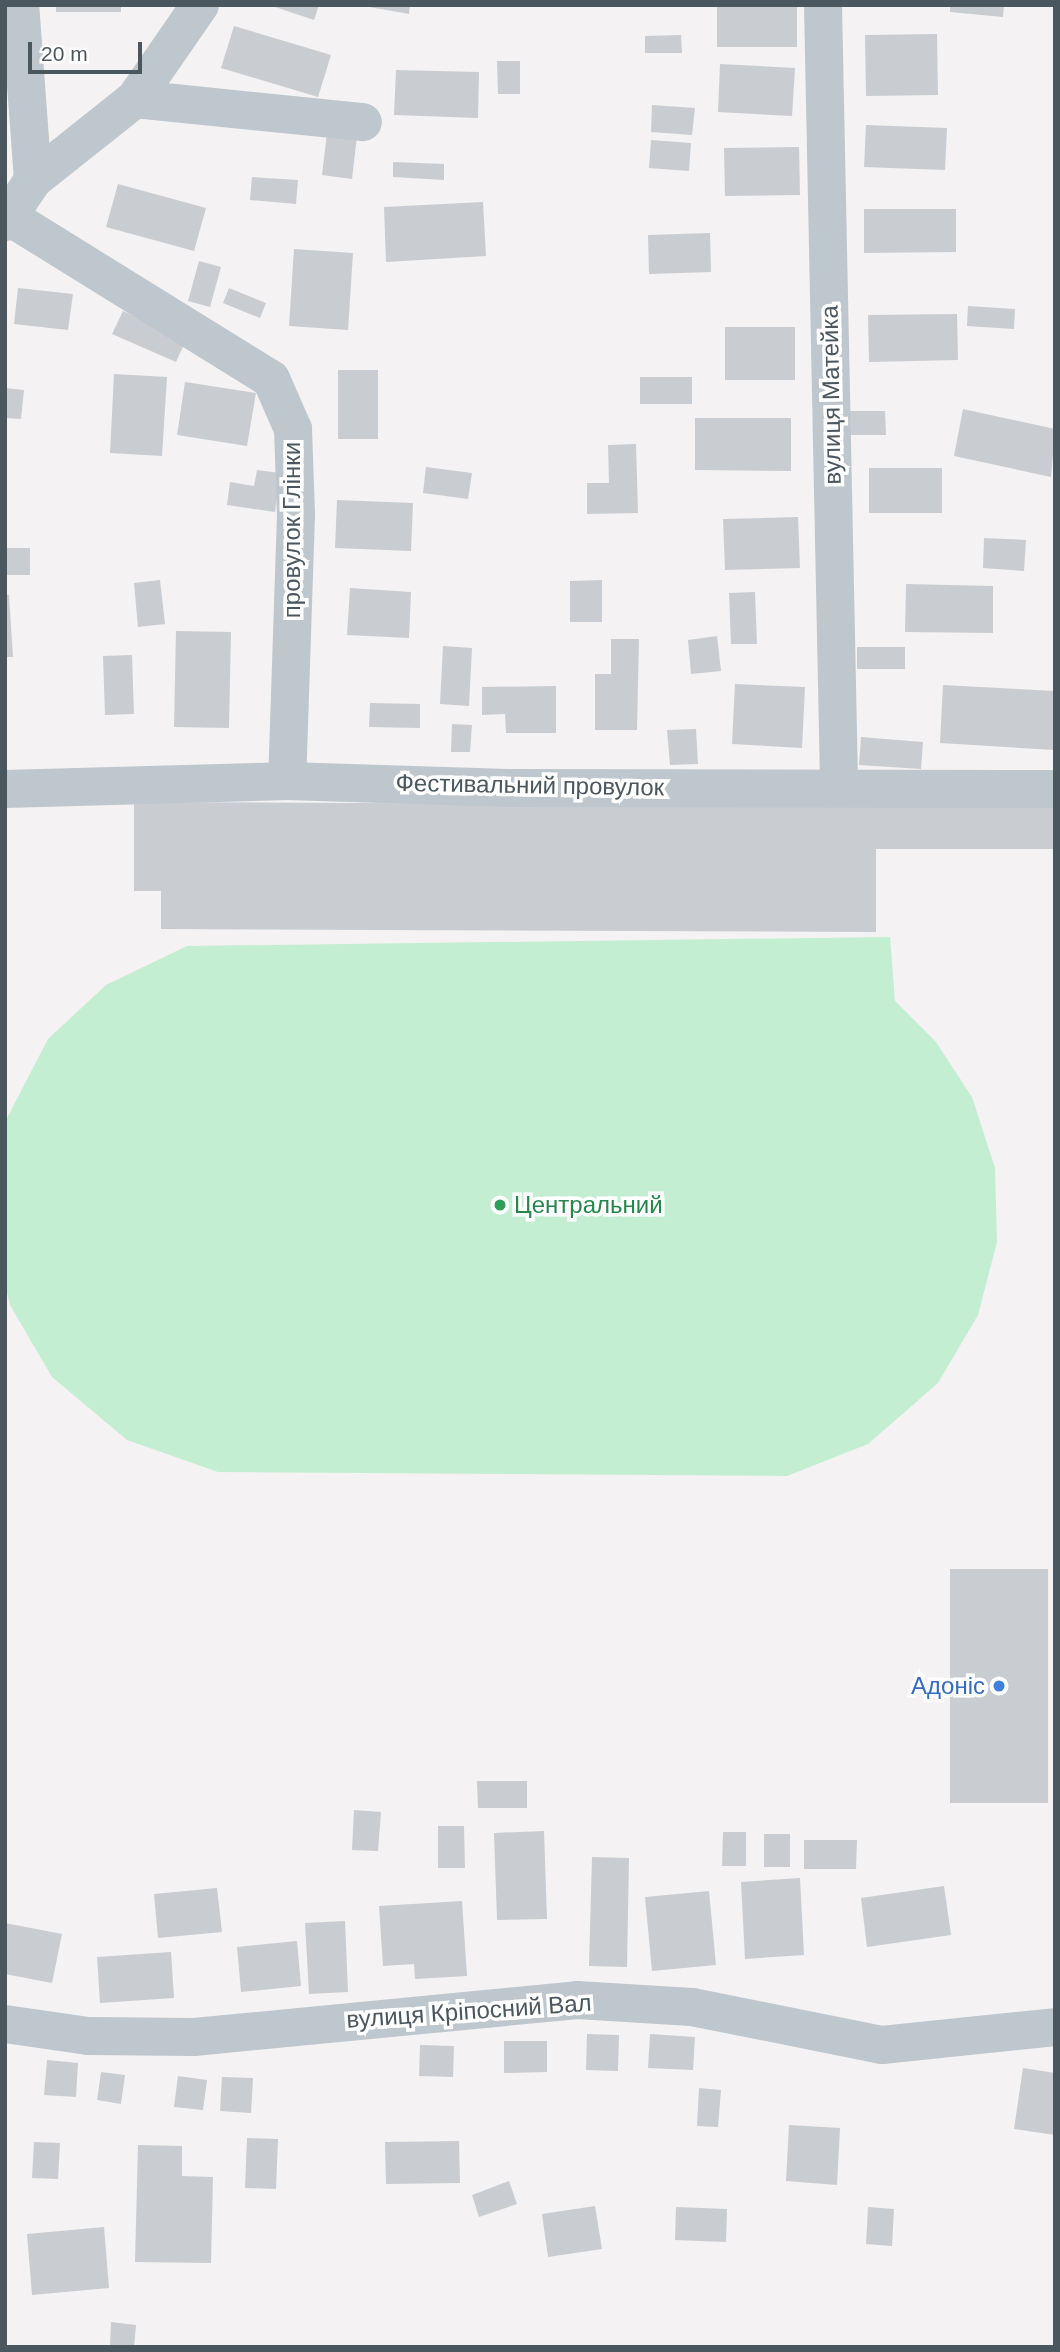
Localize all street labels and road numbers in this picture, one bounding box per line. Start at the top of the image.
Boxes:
street label: вулиця Матейка [815,305,847,485]
street label: провулок Глінки [278,442,306,618]
street label: Фестивальний провулок [395,768,665,802]
street label: вулиця Кріпосний Вал [345,1988,593,2034]

